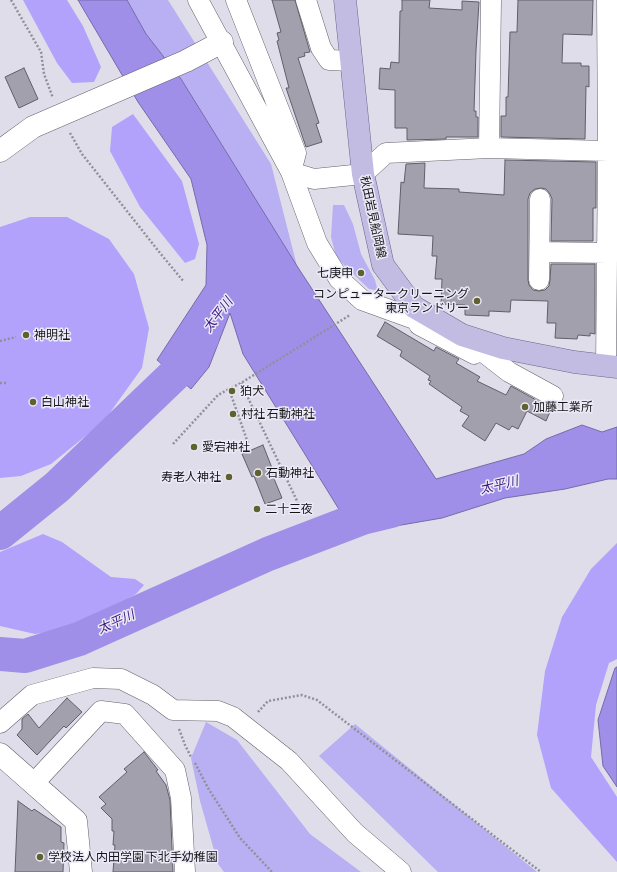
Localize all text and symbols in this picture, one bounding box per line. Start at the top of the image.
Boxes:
street label: 秋田岩見船岡線 [357,174,389,260]
place label: 七庚申 [317,266,353,280]
marker: 七庚申 [356,268,366,278]
place label: コンピュータークリーニング 東京ランドリー [313,287,469,315]
water label: 太平川 [200,295,236,335]
marker: コンピュータークリーニング 東京ランドリー [472,296,482,306]
place label: 神明社 [34,328,70,342]
marker: 神明社 [21,330,31,340]
place label: 狛犬 [240,384,264,398]
marker: 狛犬 [227,386,237,396]
place label: 白山神社 [41,395,89,409]
marker: 白山神社 [28,397,38,407]
place label: 加藤工業所 [533,400,593,414]
marker: 加藤工業所 [520,402,530,412]
place label: 村社 石動神社 [241,407,315,421]
marker: 村社 石動神社 [228,409,238,419]
place label: 愛宕神社 [202,440,250,454]
marker: 愛宕神社 [189,442,199,452]
place label: 石動神社 [266,466,314,480]
marker: 石動神社 [253,468,263,478]
place label: 寿老人神社 [161,470,221,484]
marker: 寿老人神社 [224,472,234,482]
water label: 太平川 [478,473,520,497]
place label: 二十三夜 [265,502,313,516]
marker: 二十三夜 [252,504,262,514]
water label: 太平川 [95,607,137,637]
place label: 学校法人内田学園 下北手幼稚園 [48,850,218,864]
marker: 学校法人内田学園 下北手幼稚園 [35,852,45,862]

